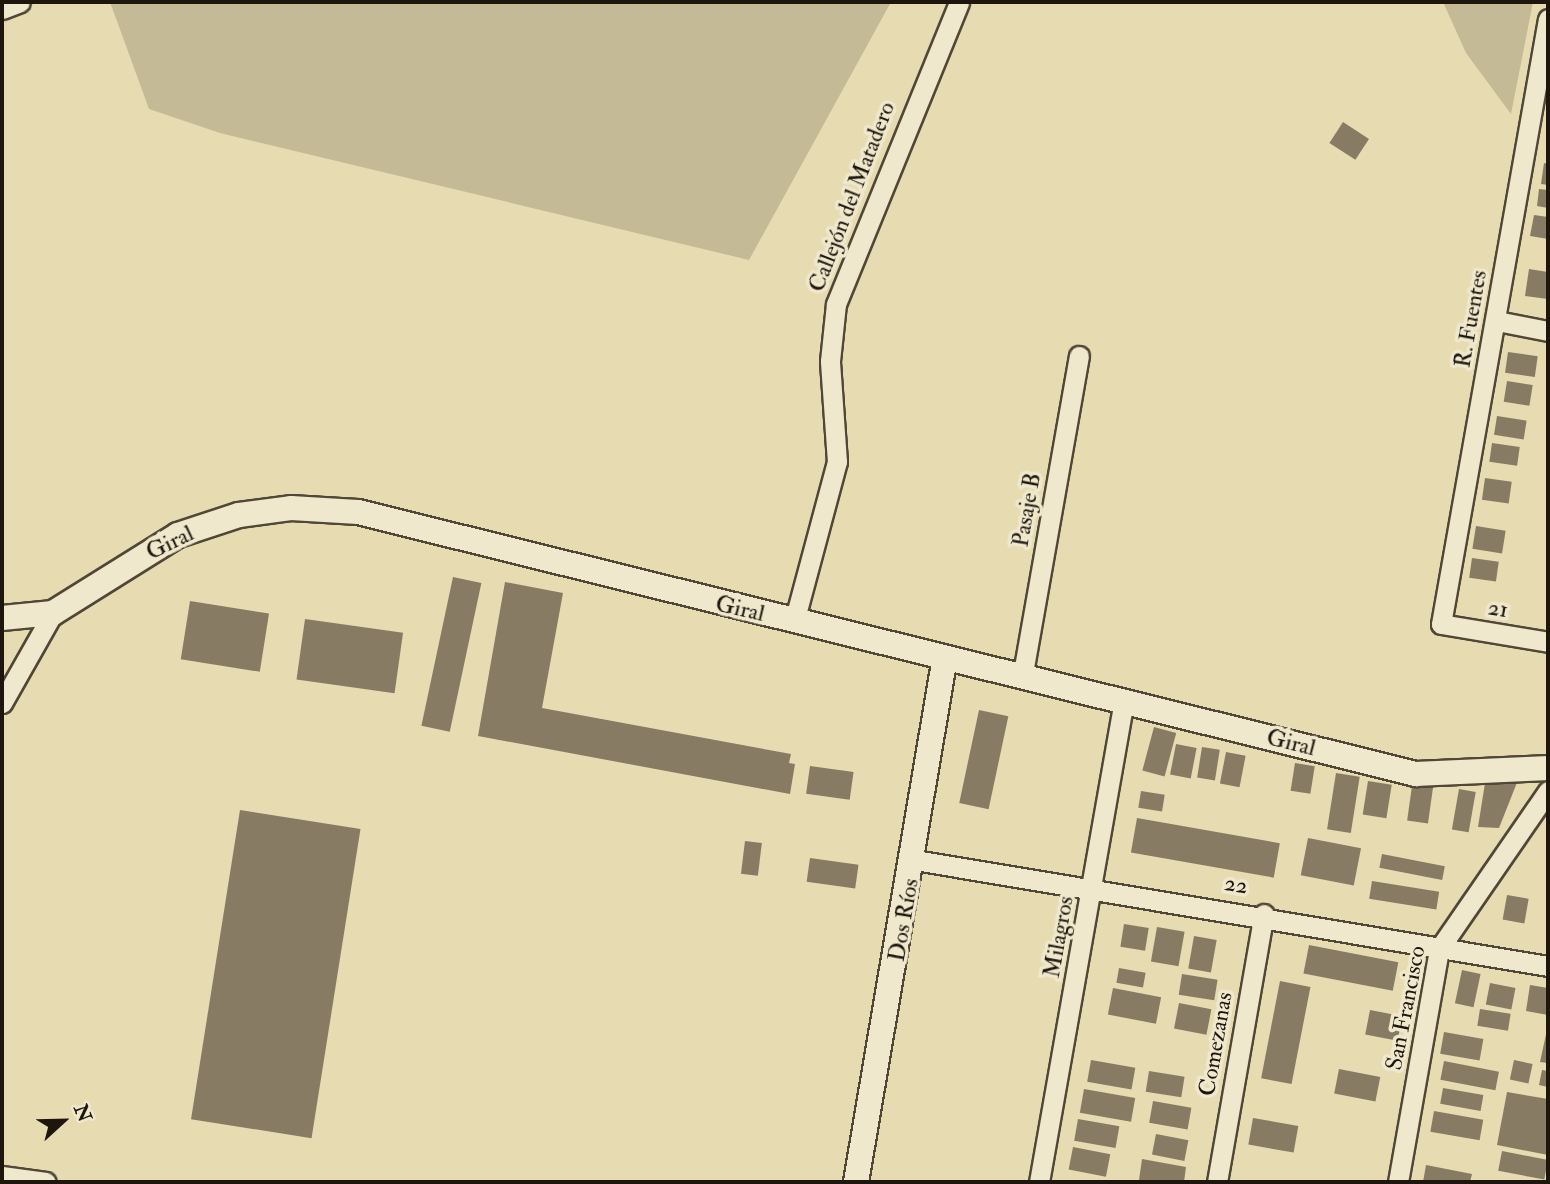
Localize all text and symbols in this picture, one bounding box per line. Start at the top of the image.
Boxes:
street label: Callejón del Matadero [803,98,901,296]
street label: R. Fuentes [1449,268,1493,370]
street label: Pasaje B [1007,471,1047,549]
street label: Giral [142,520,198,566]
street label: Giral [713,590,767,628]
street label: 21 [1486,594,1510,624]
street label: Giral [1264,724,1318,762]
street label: 22 [1222,870,1250,900]
street label: Dos Ríos [883,876,925,964]
street label: Milagros [1038,894,1080,980]
street label: San Francisco [1380,943,1432,1073]
street label: Comezanas [1193,990,1239,1098]
north arrow [28,1086,98,1156]
text: N [68,1101,97,1126]

